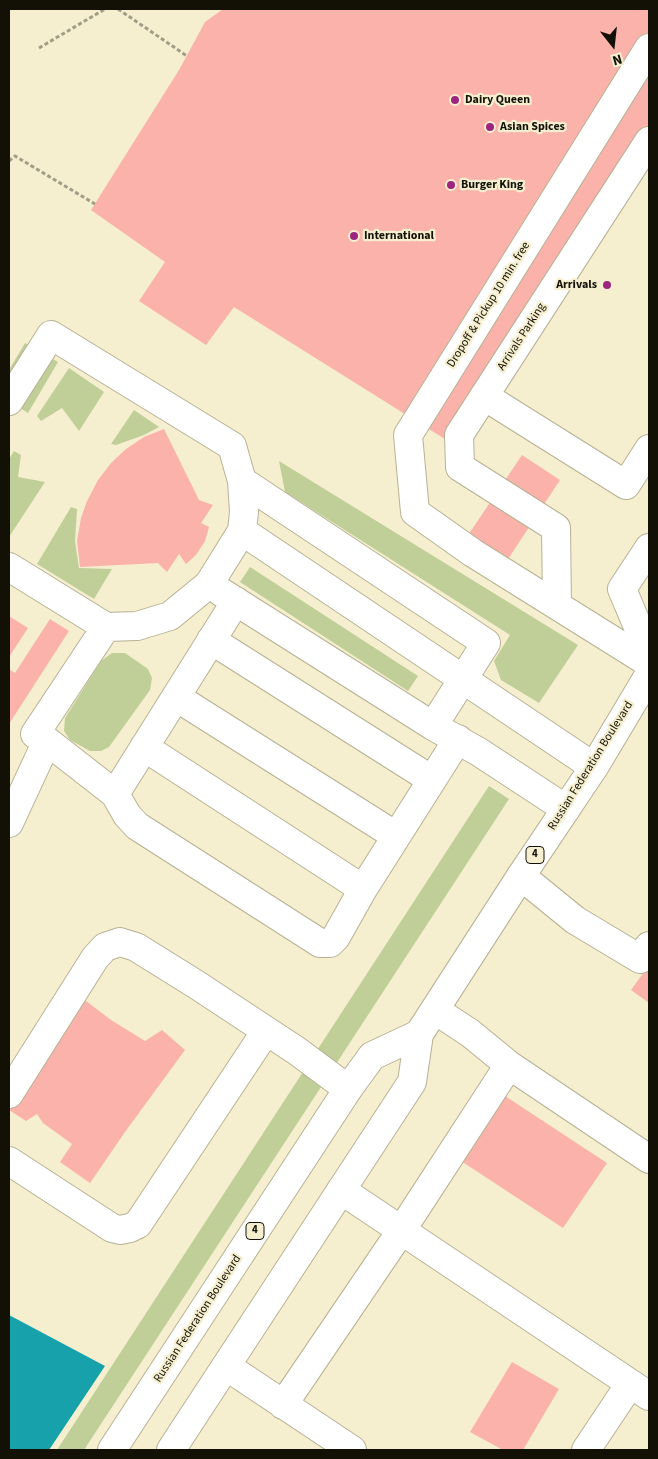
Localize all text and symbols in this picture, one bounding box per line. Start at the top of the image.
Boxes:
north arrow [588,20,638,70]
text: N [610,49,624,70]
place label: Dairy Queen [465,93,530,107]
marker: Dairy Queen [449,94,461,106]
place label: Asian Spices [500,120,565,134]
marker: Asian Spices [484,121,496,133]
place label: Burger King [461,178,523,192]
marker: Burger King [445,179,457,191]
place label: International [364,229,434,243]
marker: International [348,230,360,242]
street label: Dropoff & Pickup 10 min. free [444,240,534,370]
place label: Arrivals [556,278,597,292]
marker: Arrivals [601,279,613,291]
street label: Arrivals Parking [495,300,549,374]
street label: Russian Federation Boulevard [545,699,637,833]
road number: 4 [526,846,544,864]
road number: 4 [246,1222,264,1240]
street label: Russian Federation Boulevard [151,1253,245,1385]

